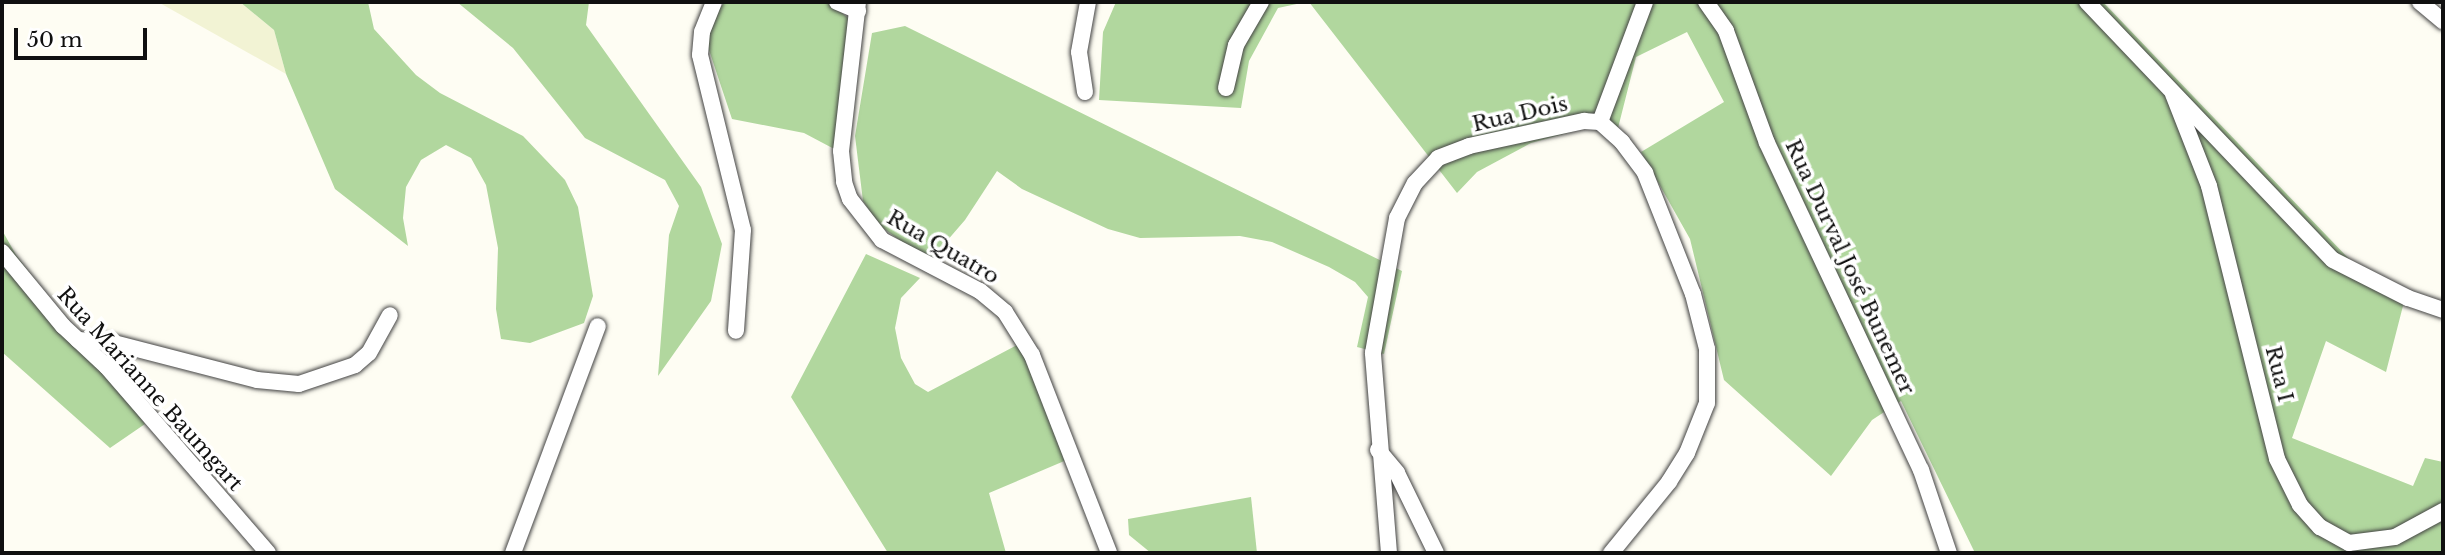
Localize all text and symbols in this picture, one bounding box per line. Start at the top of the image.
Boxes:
scale bar [18,14,150,58]
text: 50 m [27,27,82,53]
street label: Rua Dois [1470,91,1570,137]
street label: Rua Durval José Bunemer [1780,136,1920,398]
street label: Rua Quatro [882,205,1004,289]
street label: Rua Marianne Baumgart [52,282,248,496]
street label: Rua I [2260,343,2298,405]

